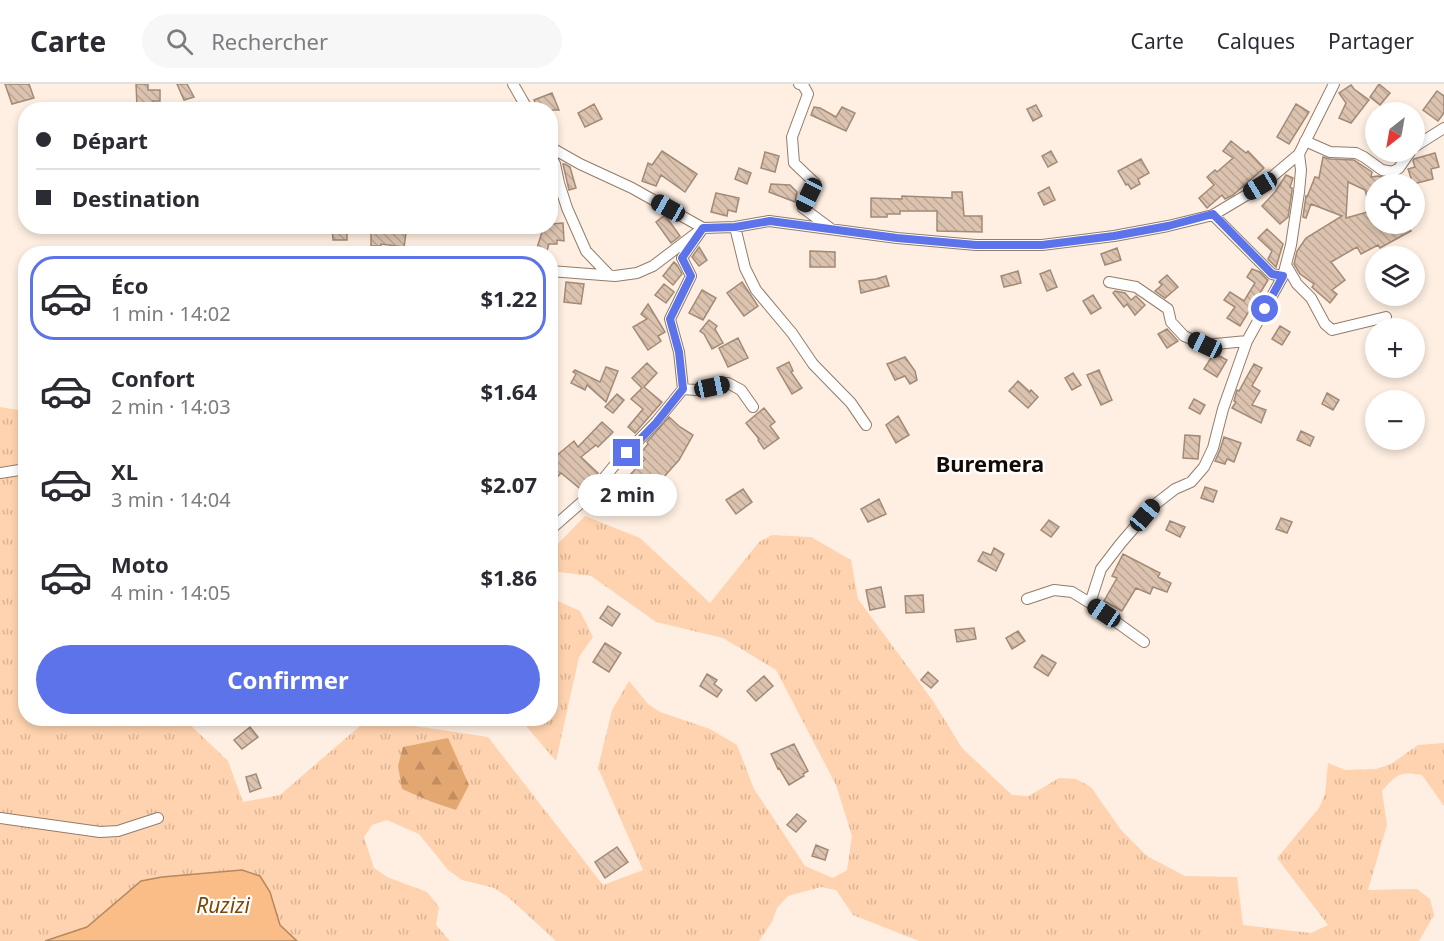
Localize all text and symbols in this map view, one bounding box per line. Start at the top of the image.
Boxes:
search box [142,14,562,68]
text: Carte [30,22,106,60]
icon: search [163,25,196,58]
text: Rechercher [211,26,328,56]
text: Carte [1131,27,1184,55]
text: Calques [1217,27,1295,55]
text: Partager [1328,27,1414,55]
north arrow [1365,102,1425,162]
map controls [1365,102,1425,450]
text: Départ [72,125,148,155]
car [1240,169,1280,203]
button: locate [1365,174,1425,234]
car [793,175,825,215]
text: Destination [72,183,200,213]
car [648,191,688,225]
button: layers [1365,246,1425,306]
text: Éco [111,270,148,300]
icon: car [39,271,93,325]
text: $1.22 [480,283,537,313]
route start [1251,295,1278,322]
text: 1 min · 14:02 [111,300,231,327]
button: + [1365,318,1425,378]
car [1185,329,1225,361]
text: Confort [111,363,195,393]
icon: car [39,364,93,418]
car [693,374,731,400]
text: $1.64 [480,376,537,406]
button: − [1365,390,1425,450]
text: 2 min · 14:03 [111,393,231,420]
route end [613,439,640,466]
district label: Buremera [936,448,1044,478]
text: XL [111,456,138,486]
icon: car [39,457,93,511]
text: $2.07 [480,469,537,499]
callout: 2 min [578,474,676,516]
text: 2 min [600,481,655,508]
text: 3 min · 14:04 [111,486,231,513]
car [1127,495,1163,535]
text: Moto [111,549,169,579]
icon: car [39,550,93,604]
text: $1.86 [480,562,537,592]
text: 4 min · 14:05 [111,579,231,606]
car [1084,595,1124,631]
button: Confirmer [36,645,540,714]
water label: Ruzizi [196,891,250,919]

